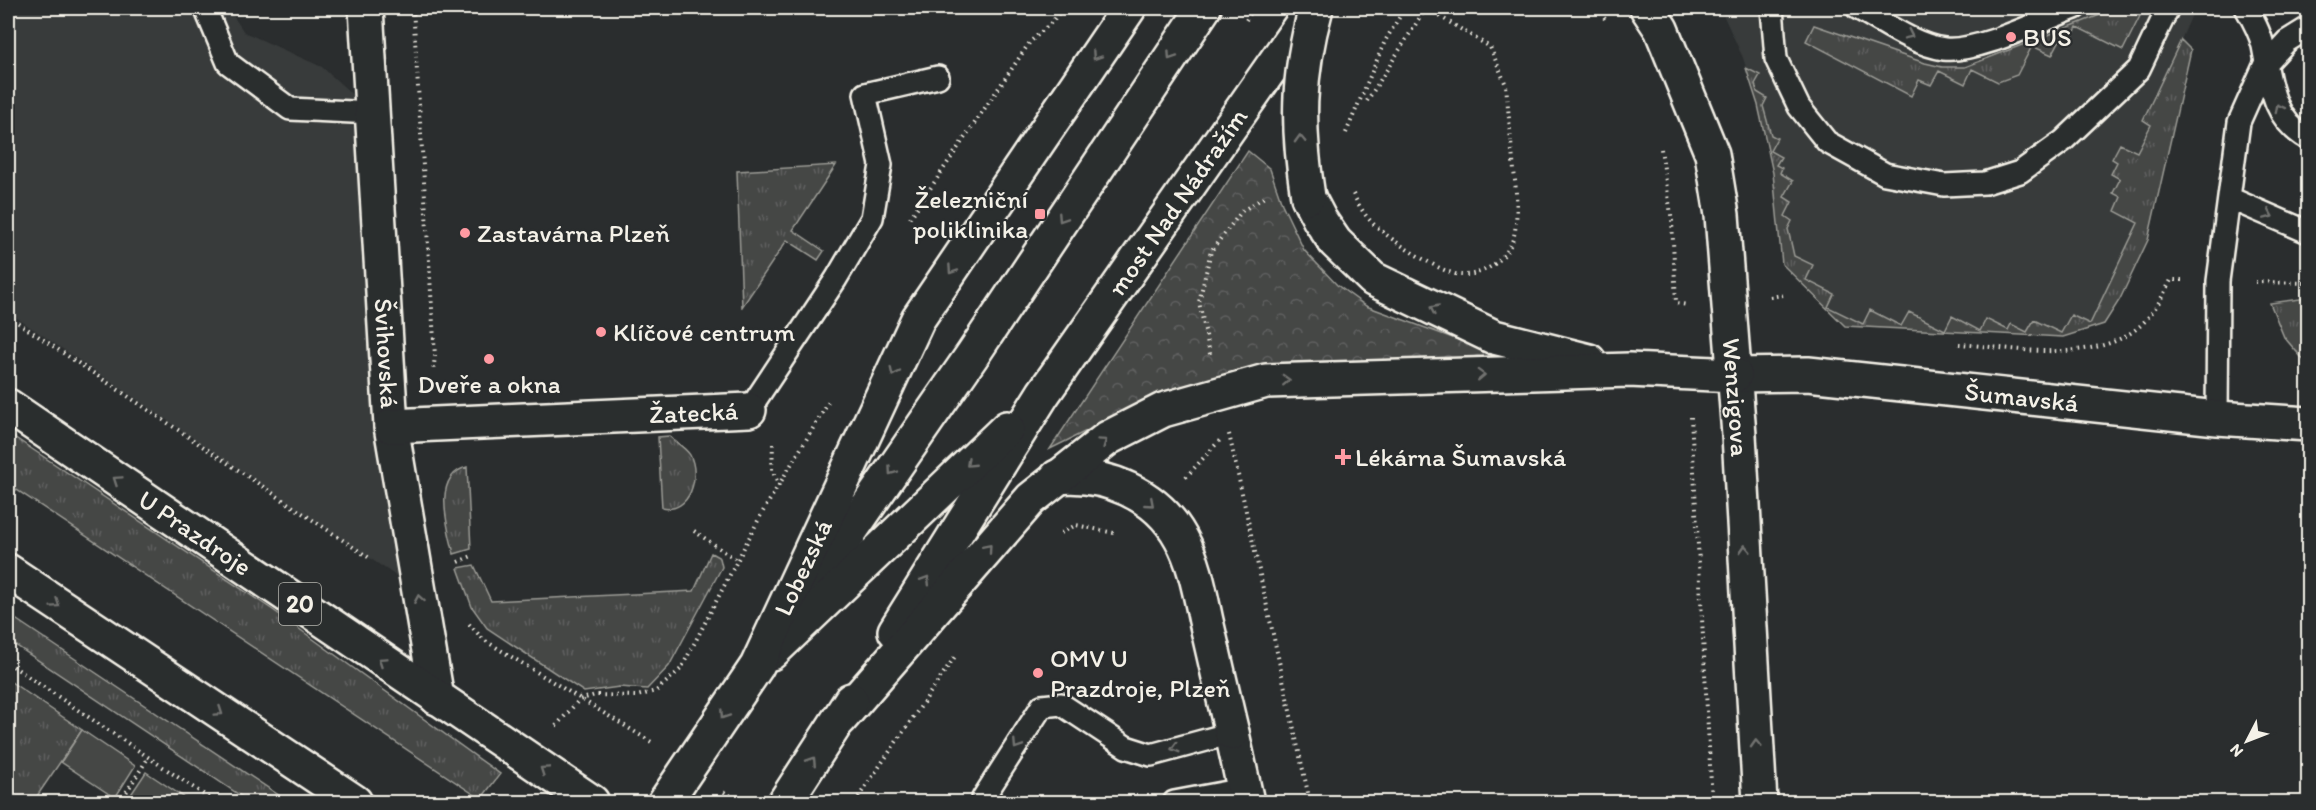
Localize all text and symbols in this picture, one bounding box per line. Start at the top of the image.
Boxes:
place label: BUS [2023,21,2072,53]
one-way arrow [1902,28,1913,40]
marker: BUS [2004,30,2018,44]
one-way arrow [1092,49,1103,60]
one-way arrow [1167,49,1178,60]
street label: most Nad Nádražím [1101,101,1254,302]
one-way arrow [2274,103,2286,114]
one-way arrow [1294,135,1307,144]
place label: Železniční poliklinika [913,183,1028,245]
marker: Železniční poliklinika [1033,207,1047,221]
one-way arrow [2262,208,2273,220]
one-way arrow [1058,212,1070,222]
place label: Zastavárna Plzeň [477,217,670,249]
marker: Zastavárna Plzeň [458,226,472,240]
one-way arrow [948,263,959,274]
street label: Švihovská [367,297,406,410]
one-way arrow [1429,304,1440,316]
place label: Klíčové centrum [613,316,795,348]
marker: Klíčové centrum [594,325,608,339]
street label: Wenzigova [1716,337,1756,458]
marker: Dveře a okna [482,352,496,366]
one-way arrow [889,366,901,377]
place label: Dveře a okna [418,368,561,400]
one-way arrow [1477,368,1486,381]
one-way arrow [1282,374,1291,386]
street label: Šumavská [1963,375,2081,419]
street label: Žatecká [648,394,739,430]
one-way arrow [1097,438,1108,449]
place label: Lékárna Šumavská [1355,441,1567,473]
marker: Lékárna Šumavská [1336,450,1350,464]
one-way arrow [966,456,977,467]
one-way arrow [888,464,899,475]
one-way arrow [112,476,123,487]
street label: U Prazdroje [132,483,258,583]
one-way arrow [1143,496,1154,507]
street label: Lobezská [767,513,839,621]
one-way arrow [981,544,992,555]
one-way arrow [1739,545,1752,554]
one-way arrow [919,576,930,587]
road number: 20 [279,583,321,625]
one-way arrow [413,594,426,604]
one-way arrow [49,597,60,608]
place label: OMV U Prazdroje, Plzeň [1050,642,1231,704]
one-way arrow [378,656,388,668]
marker: OMV U Prazdroje, Plzeň [1031,666,1045,680]
one-way arrow [212,705,223,716]
one-way arrow [720,708,731,719]
north arrow [2217,711,2277,771]
one-way arrow [1013,739,1024,750]
one-way arrow [1750,740,1763,749]
text: N [2226,740,2247,761]
one-way arrow [1170,741,1180,754]
one-way arrow [805,757,816,768]
one-way arrow [539,766,550,777]

